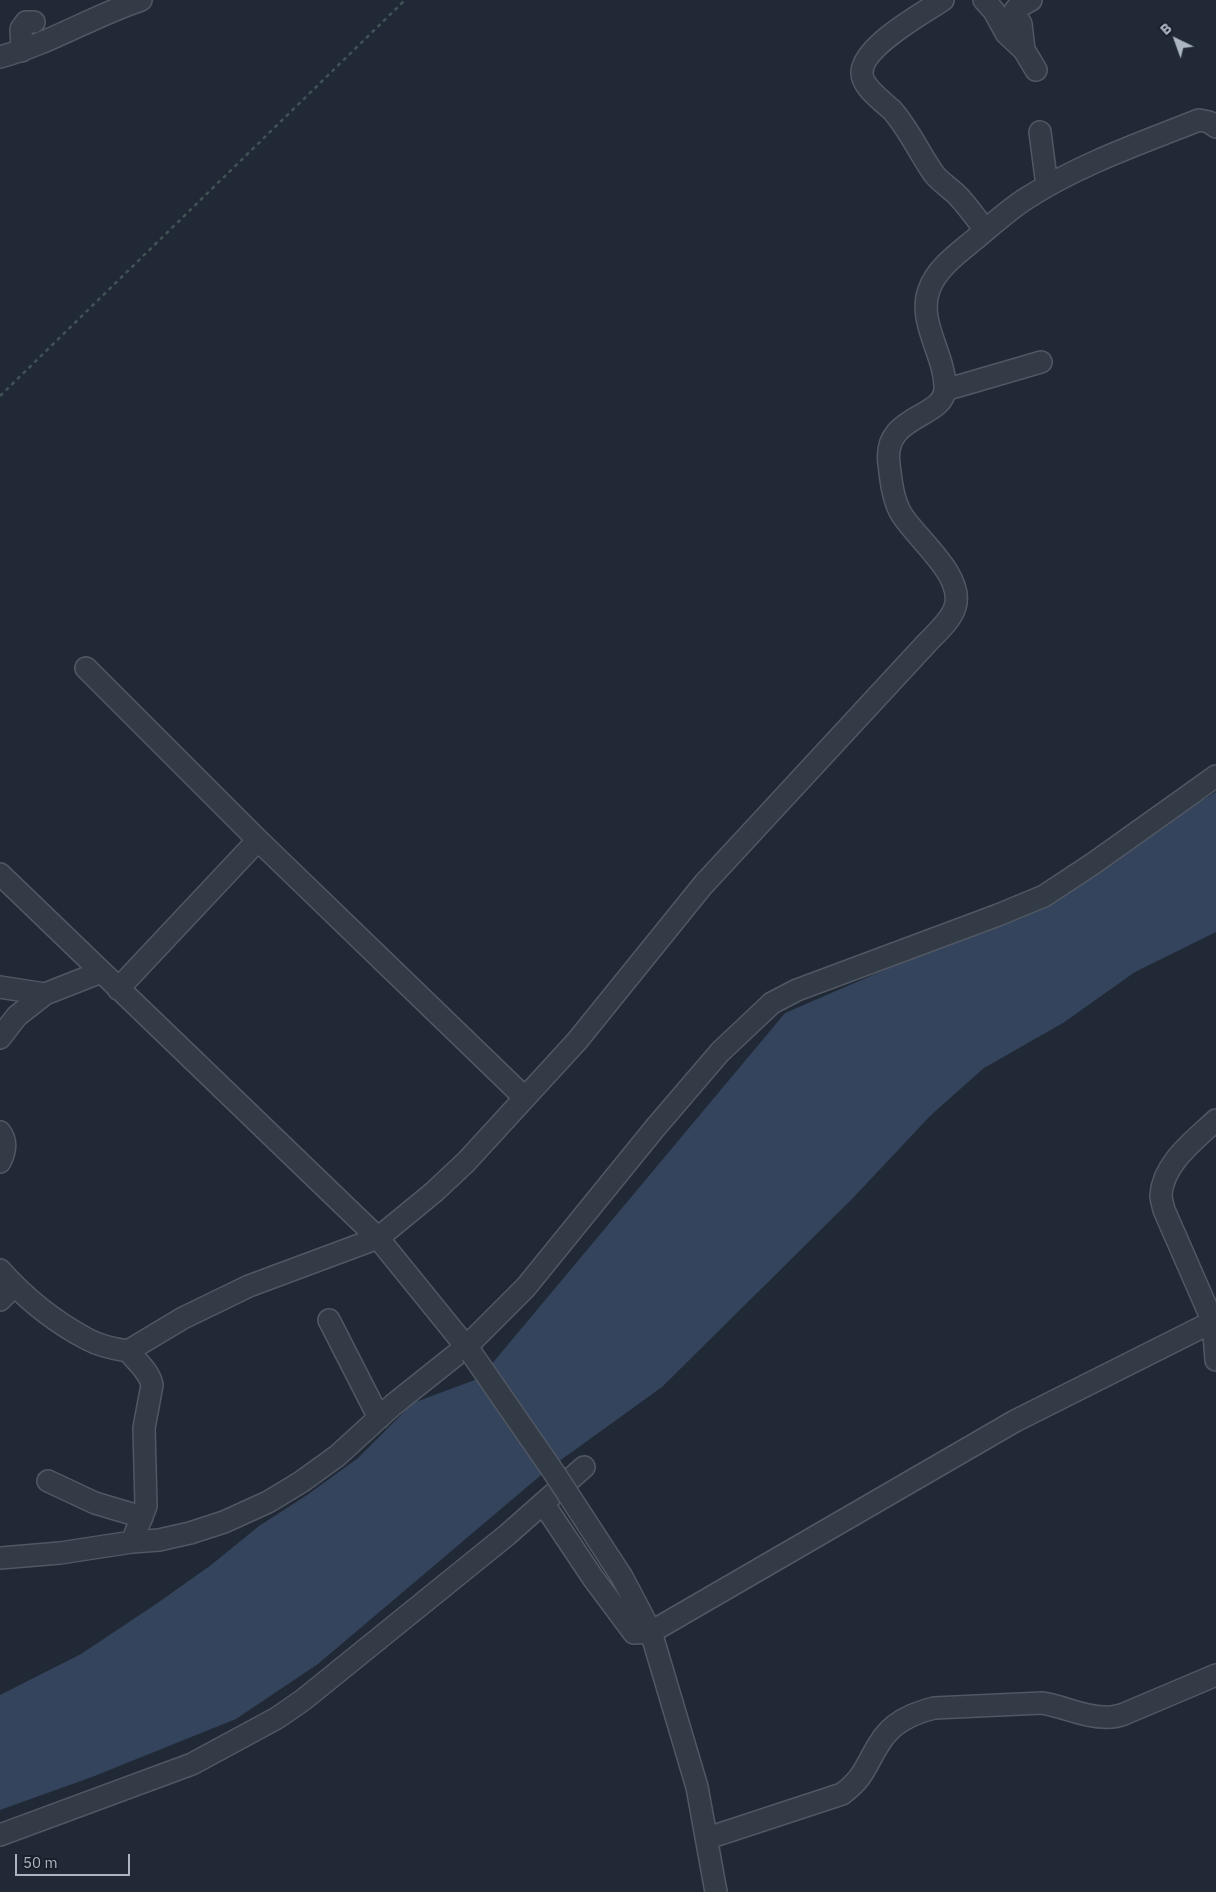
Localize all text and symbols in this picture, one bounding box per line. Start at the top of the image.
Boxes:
north arrow [1151,15,1201,65]
text: B [1156,19,1175,39]
scale bar [18,1844,132,1876]
text: 50 m [23,1853,58,1872]

